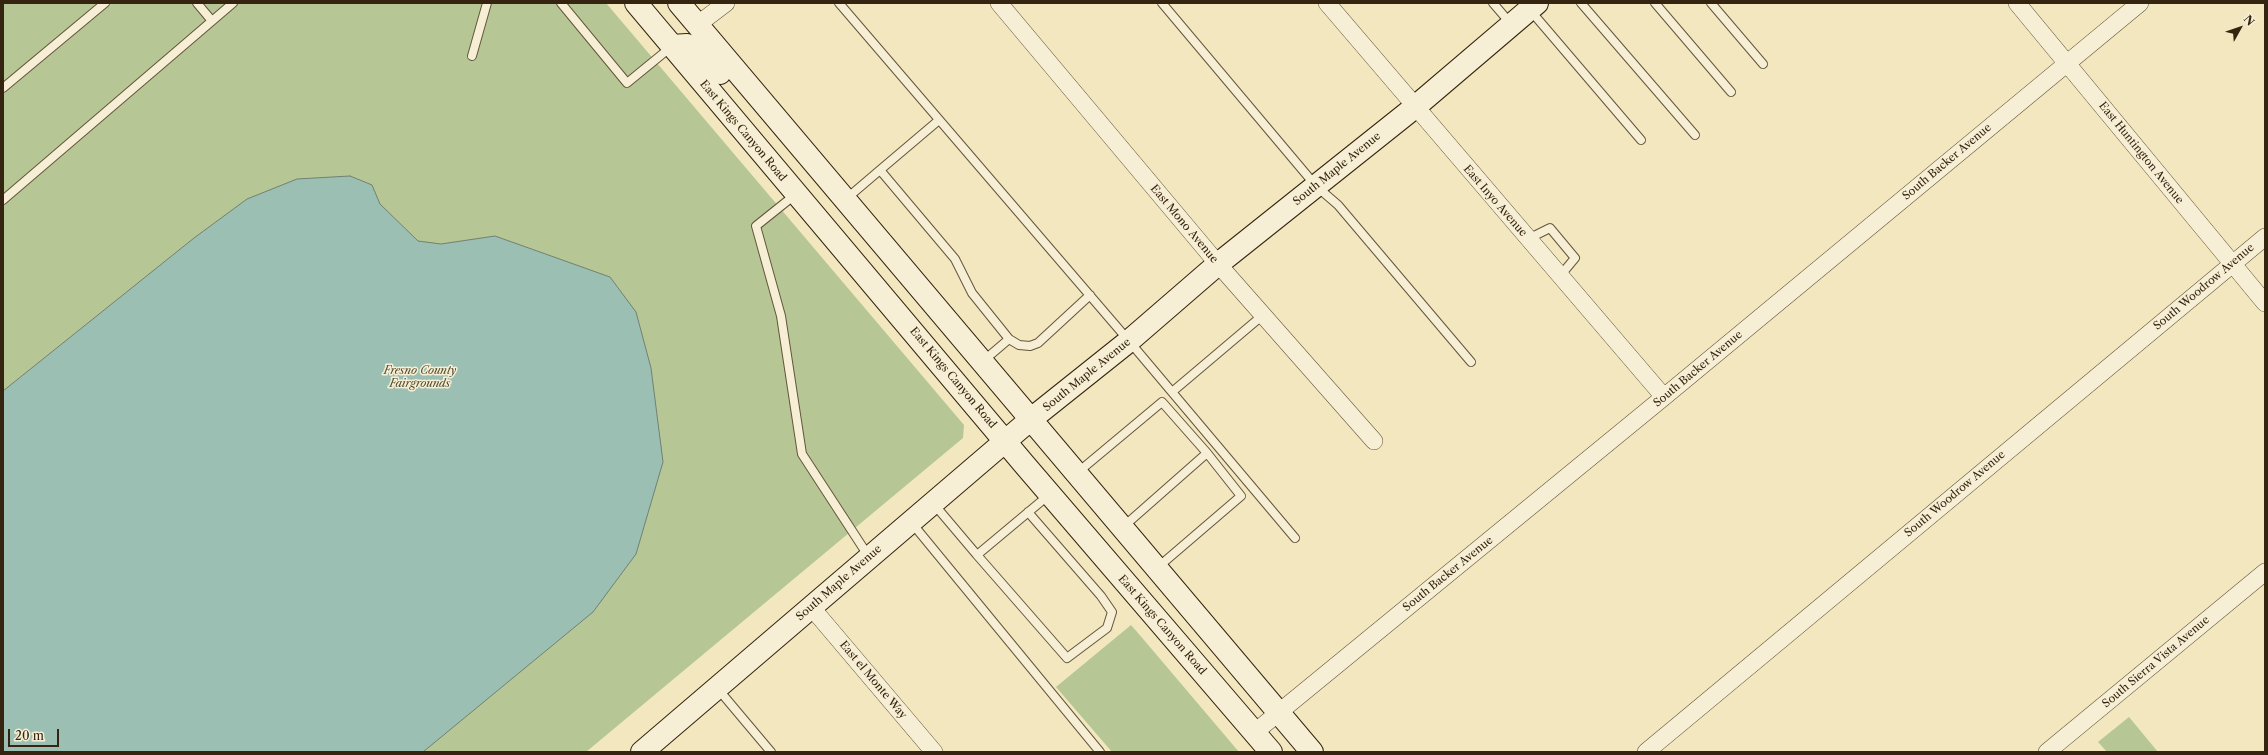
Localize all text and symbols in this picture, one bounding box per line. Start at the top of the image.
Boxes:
north arrow [2220,8,2260,48]
text: N [2241,12,2258,28]
street label: East Kings Canyon Road [697,78,789,184]
street label: East Huntington Avenue [2096,99,2186,207]
street label: South Backer Avenue [1900,121,1994,203]
street label: South Maple Avenue [1291,130,1383,208]
street label: East Inyo Avenue [1460,163,1530,239]
street label: East Mono Avenue [1147,182,1221,266]
street label: South Woodrow Avenue [2151,241,2257,333]
street label: East Kings Canyon Road [907,325,999,431]
street label: South Backer Avenue [1651,328,1745,410]
street label: South Maple Avenue [1041,336,1133,414]
park label: Fresno County Fairgrounds [384,364,456,390]
street label: South Woodrow Avenue [1902,448,2008,540]
street label: South Backer Avenue [1400,534,1496,614]
street label: South Maple Avenue [794,542,884,624]
street label: East Kings Canyon Road [1115,572,1209,678]
street label: South Sierra Vista Avenue [2100,613,2212,711]
street label: East el Monte Way [837,638,909,722]
scale bar [10,721,61,747]
text: 20 m [15,728,44,743]

